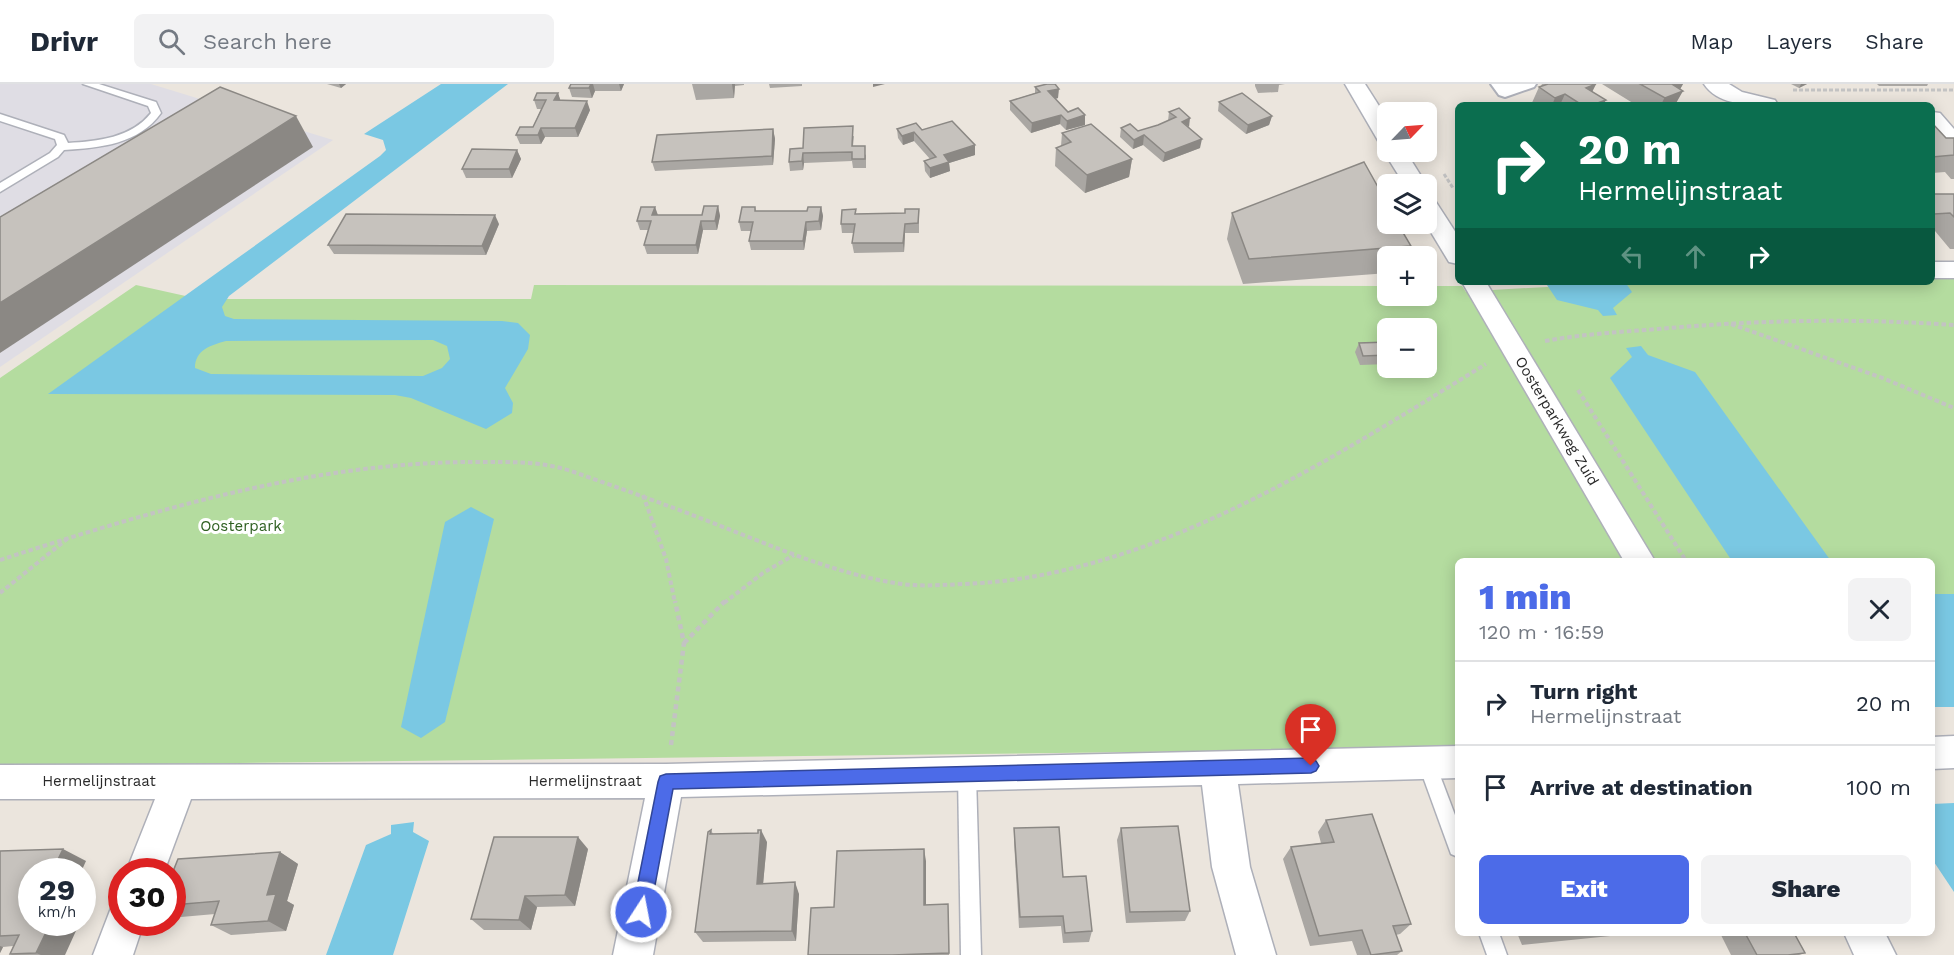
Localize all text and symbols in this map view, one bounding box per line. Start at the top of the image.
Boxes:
search box [134,14,554,68]
text: Drivr [30,25,98,58]
icon: search [155,25,188,58]
text: Search here [203,29,332,54]
text: Map [1690,29,1733,54]
text: Layers [1766,29,1832,54]
text: Share [1865,29,1924,54]
north arrow [1377,102,1437,162]
map controls [1377,102,1437,378]
text: 20 m [1578,125,1682,174]
icon: right [1479,126,1557,204]
button: layers [1377,174,1437,234]
text: Hermelijnstraat [1578,175,1782,207]
icon: left [1616,240,1649,273]
icon: ahead [1679,240,1712,273]
icon: right [1742,240,1775,273]
button: + [1377,246,1437,306]
button: − [1377,318,1437,378]
street label: Oosterparkweg Zuid [1511,353,1603,489]
park label: Oosterpark [200,517,282,535]
text: 1 min [1479,576,1572,618]
button: close [1848,578,1911,641]
text: 120 m · 16:59 [1479,620,1604,644]
text: Turn right [1530,679,1637,704]
icon: right [1479,687,1512,720]
text: 20 m [1856,691,1911,716]
pin [1285,704,1336,766]
text: Hermelijnstraat [1530,704,1681,728]
icon: arrive [1294,713,1327,746]
icon: arrive [1479,771,1512,804]
street label: Hermelijnstraat [42,772,156,790]
street label: Hermelijnstraat [528,772,642,790]
text: Arrive at destination [1530,775,1753,800]
text: 100 m [1847,775,1911,800]
button: Exit [1479,855,1689,924]
button: Share [1701,855,1911,924]
speed limit sign: 30 [108,858,186,936]
text: 29 [39,872,75,907]
position arrow [609,880,673,944]
text: km/h [38,903,76,921]

